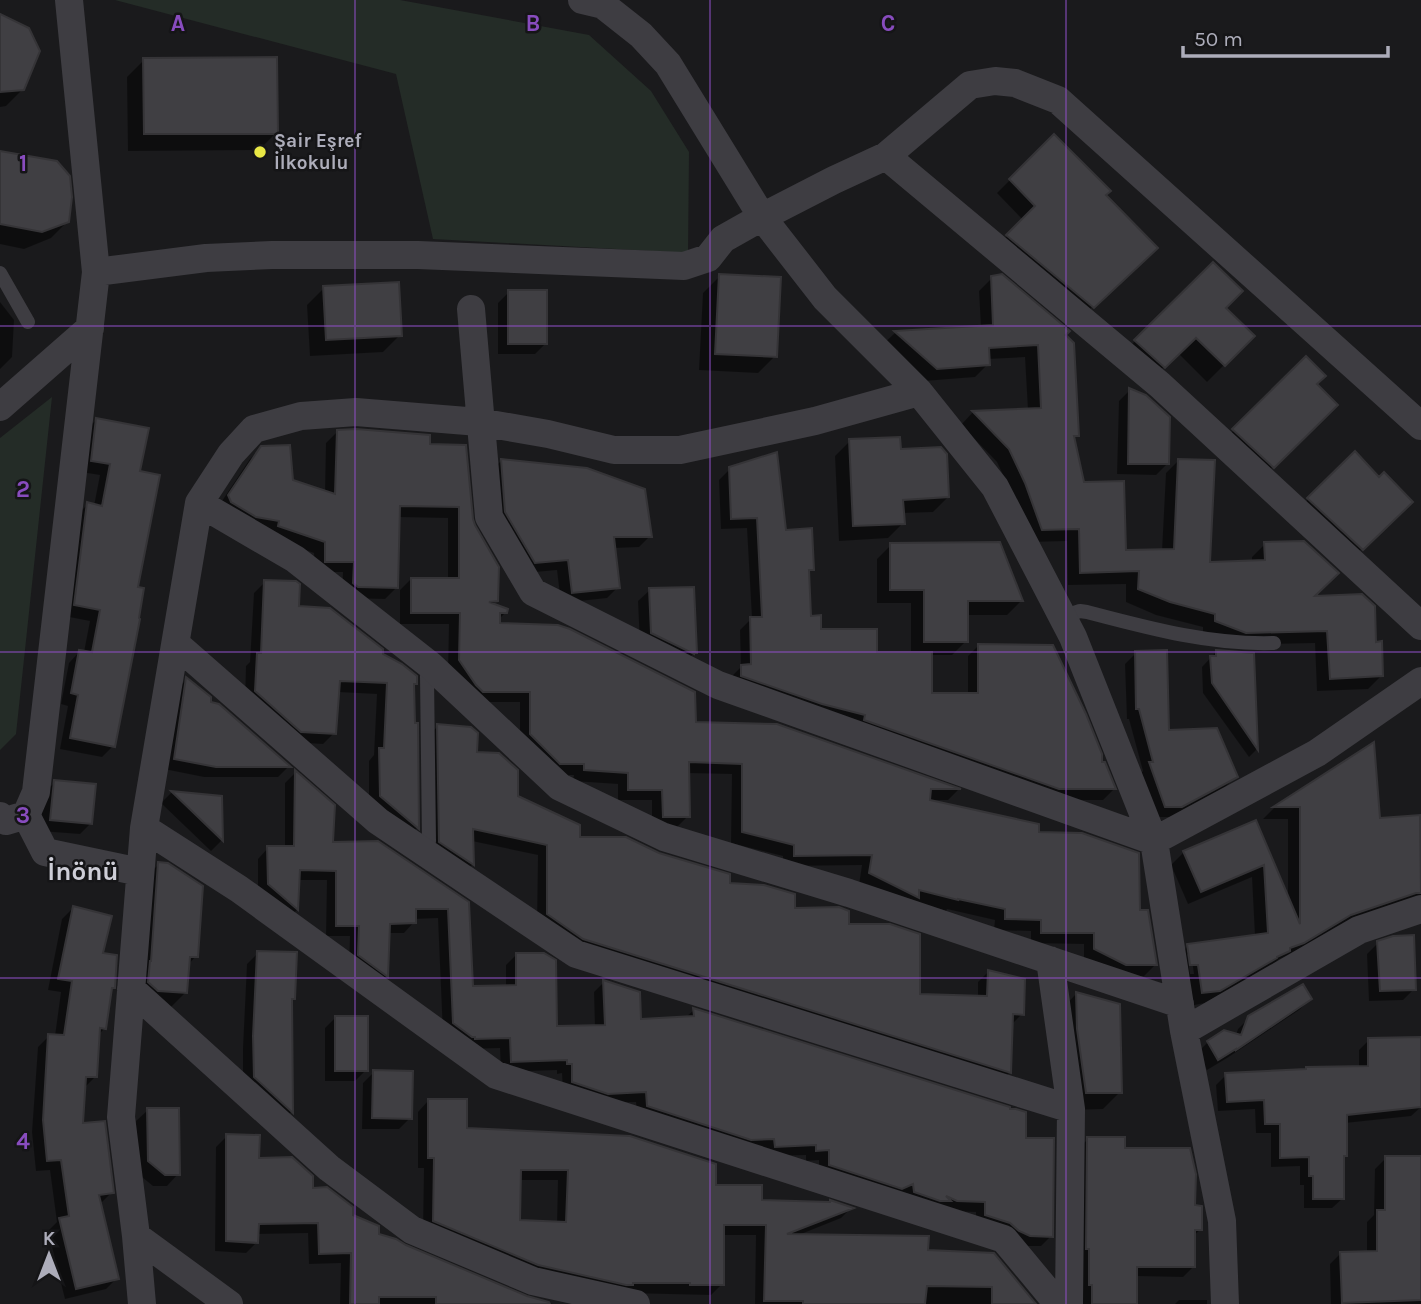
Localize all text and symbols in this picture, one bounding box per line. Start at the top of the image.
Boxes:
text: A [171,10,185,37]
text: B [526,10,540,37]
text: C [881,10,895,37]
scale bar [1183,14,1388,58]
text: 50 m [1194,27,1243,51]
place label: Şair Eşref İlkokulu [274,130,362,174]
marker: Şair Eşref İlkokulu [252,144,268,160]
text: 1 [19,150,27,177]
text: 2 [16,476,30,503]
text: 3 [16,802,30,829]
district label: İnönü [47,856,119,887]
text: 4 [16,1128,30,1155]
north arrow [14,1220,84,1290]
text: K [43,1228,56,1250]

